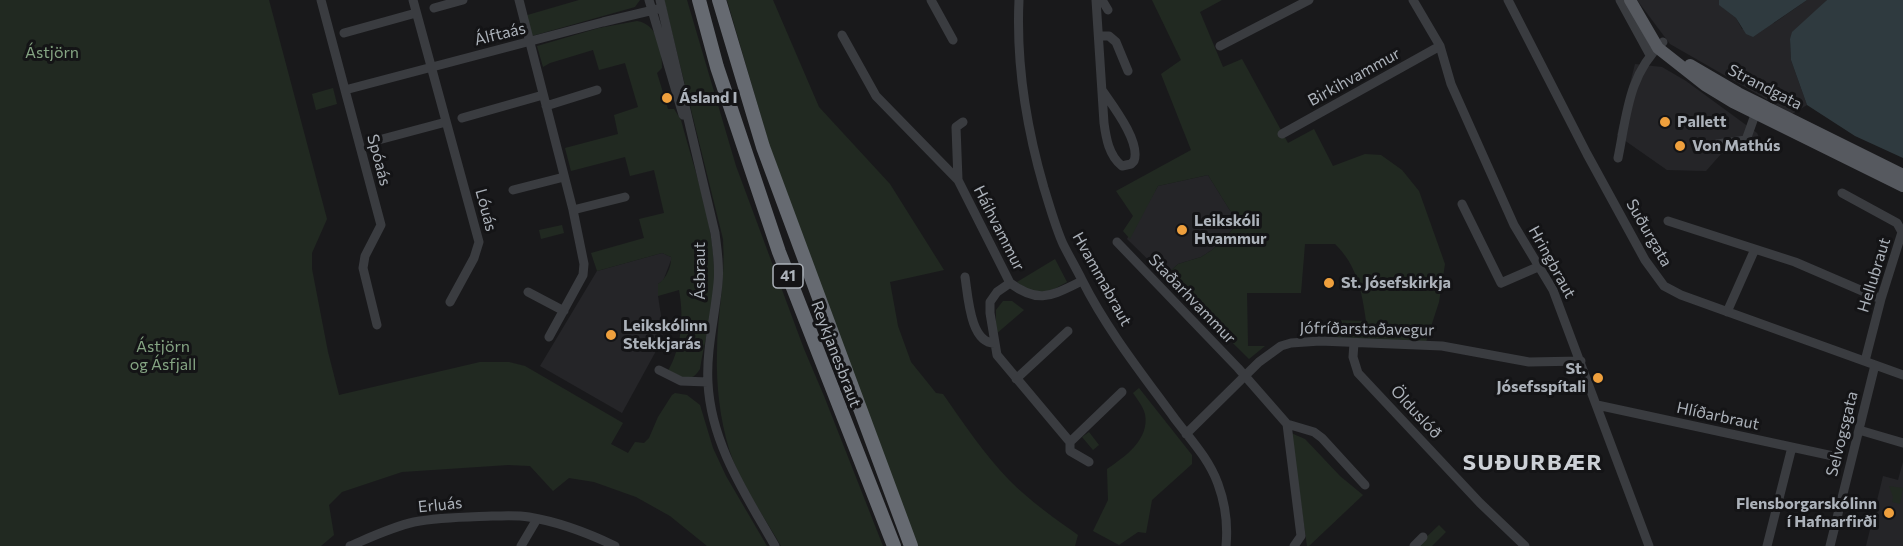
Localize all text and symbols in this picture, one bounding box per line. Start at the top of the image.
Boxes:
street label: Álftaás [472,18,528,50]
park label: Ástjörn [25,43,79,63]
street label: Birkihvammur [1305,44,1403,110]
street label: Strandgata [1725,60,1805,114]
place label: Ásland I [679,88,737,108]
marker: Ásland I [660,91,674,105]
place label: Pallett [1677,112,1726,132]
marker: Pallett [1658,115,1672,129]
street label: Spóaás [363,132,395,188]
place label: Von Mathús [1692,136,1780,156]
marker: Von Mathús [1673,139,1687,153]
street label: Háihvammur [969,182,1029,274]
street label: Lóuás [471,187,501,233]
street label: Suðurgata [1622,196,1676,270]
place label: Leikskóli Hvammur [1194,211,1267,249]
street label: Hringbraut [1524,222,1580,302]
marker: Leikskóli Hvammur [1175,223,1189,237]
street label: Hvammabraut [1068,229,1136,329]
street label: Hellubraut [1854,235,1894,315]
street label: Ásbraut [690,242,710,300]
street label: Staðarhvammur [1144,250,1240,348]
road number: 41 [773,264,803,288]
place label: St. Jósefskirkja [1341,273,1451,293]
marker: St. Jósefskirkja [1322,276,1336,290]
street label: Reykjanesbraut [807,298,865,410]
place label: Leikskólinn Stekkjarás [623,316,707,354]
street label: Jófríðarstaðavegur [1299,318,1435,340]
marker: Leikskólinn Stekkjarás [604,328,618,342]
park label: Ástjörn og Ásfjall [130,337,196,375]
place label: St. Jósefsspítali [1496,359,1586,397]
marker: St. Jósefsspítali [1591,371,1605,385]
street label: Ölduslóð [1387,381,1445,443]
street label: Selvogsgata [1822,389,1862,479]
street label: Hlíðarbraut [1675,398,1761,434]
district label: SUÐURBÆR [1463,450,1603,476]
street label: Erluás [417,493,463,517]
place label: Flensborgarskólinn í Hafnarfirði [1736,494,1877,532]
marker: Flensborgarskólinn í Hafnarfirði [1882,506,1896,520]

